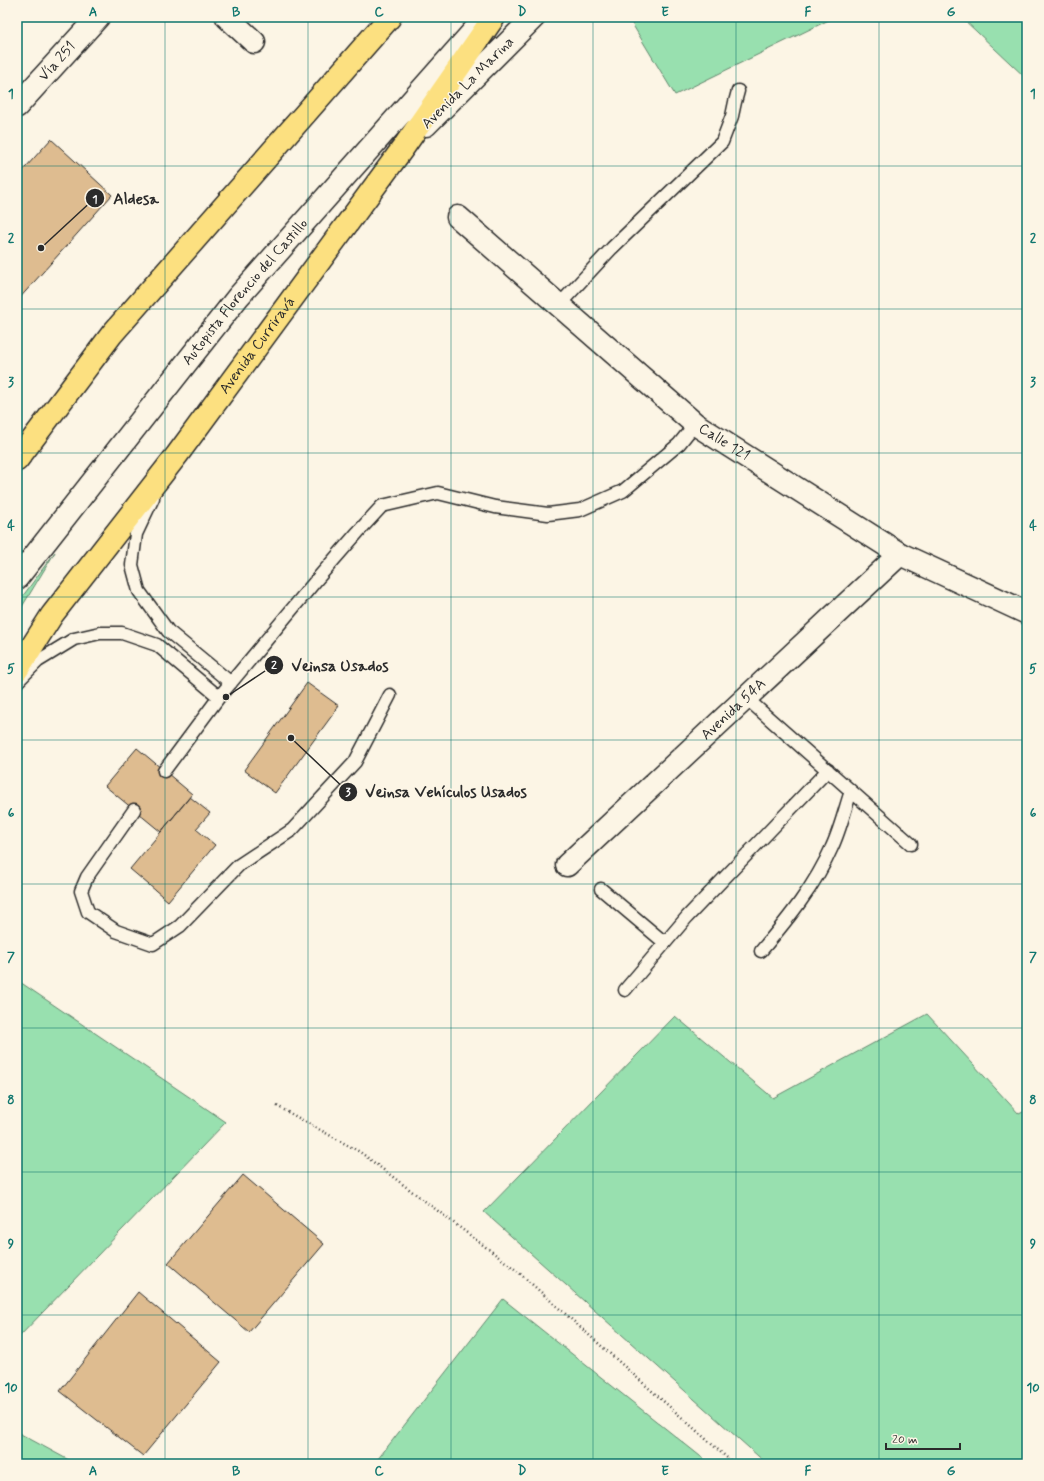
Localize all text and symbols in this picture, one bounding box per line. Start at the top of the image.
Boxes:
text: A [89,4,97,21]
text: B [232,4,241,21]
text: C [374,4,384,21]
text: D [518,4,527,21]
text: E [661,4,669,21]
text: F [805,4,812,21]
text: G [947,4,956,21]
street label: Avenida La Marina [417,32,519,134]
street label: Vía 251 [34,38,81,86]
text: 1 [8,86,14,103]
text: 1 [1030,86,1036,103]
callout: Aldesa [85,184,167,212]
text: Aldesa [113,189,159,210]
text: 1 [92,192,98,208]
street label: Autopista Florencio del Castillo [178,214,313,370]
text: 2 [8,230,15,247]
text: 2 [1030,230,1037,247]
street label: Avenida Curriravá [215,293,300,398]
text: 3 [8,374,14,391]
text: 3 [1030,374,1036,391]
street label: Calle 121 [695,419,753,466]
text: 4 [7,518,15,535]
text: 4 [1029,518,1037,535]
callout: Veinsa Usados [264,651,395,679]
text: Veinsa Usados [291,656,389,677]
text: 2 [271,658,277,674]
text: 5 [7,661,15,678]
text: 5 [1029,661,1037,678]
street label: Avenida 54A [697,674,771,745]
callout: Veinsa Vehículos Usados [338,778,534,806]
text: Veinsa Vehículos Usados [365,782,527,803]
text: 3 [345,785,351,801]
text: 6 [8,805,15,822]
text: 6 [1030,805,1037,822]
text: 7 [7,949,15,966]
text: 7 [1029,949,1037,966]
text: 8 [7,1092,15,1109]
text: 8 [1029,1092,1037,1109]
text: 9 [8,1236,15,1253]
text: 9 [1030,1236,1037,1253]
text: 10 [4,1380,18,1397]
text: 10 [1026,1380,1040,1397]
scale bar [886,1425,960,1451]
text: 20 m [892,1432,918,1448]
text: A [89,1463,97,1480]
text: B [232,1463,241,1480]
text: C [374,1463,384,1480]
text: D [518,1463,527,1480]
text: E [661,1463,669,1480]
text: F [805,1463,812,1480]
text: G [947,1463,956,1480]

